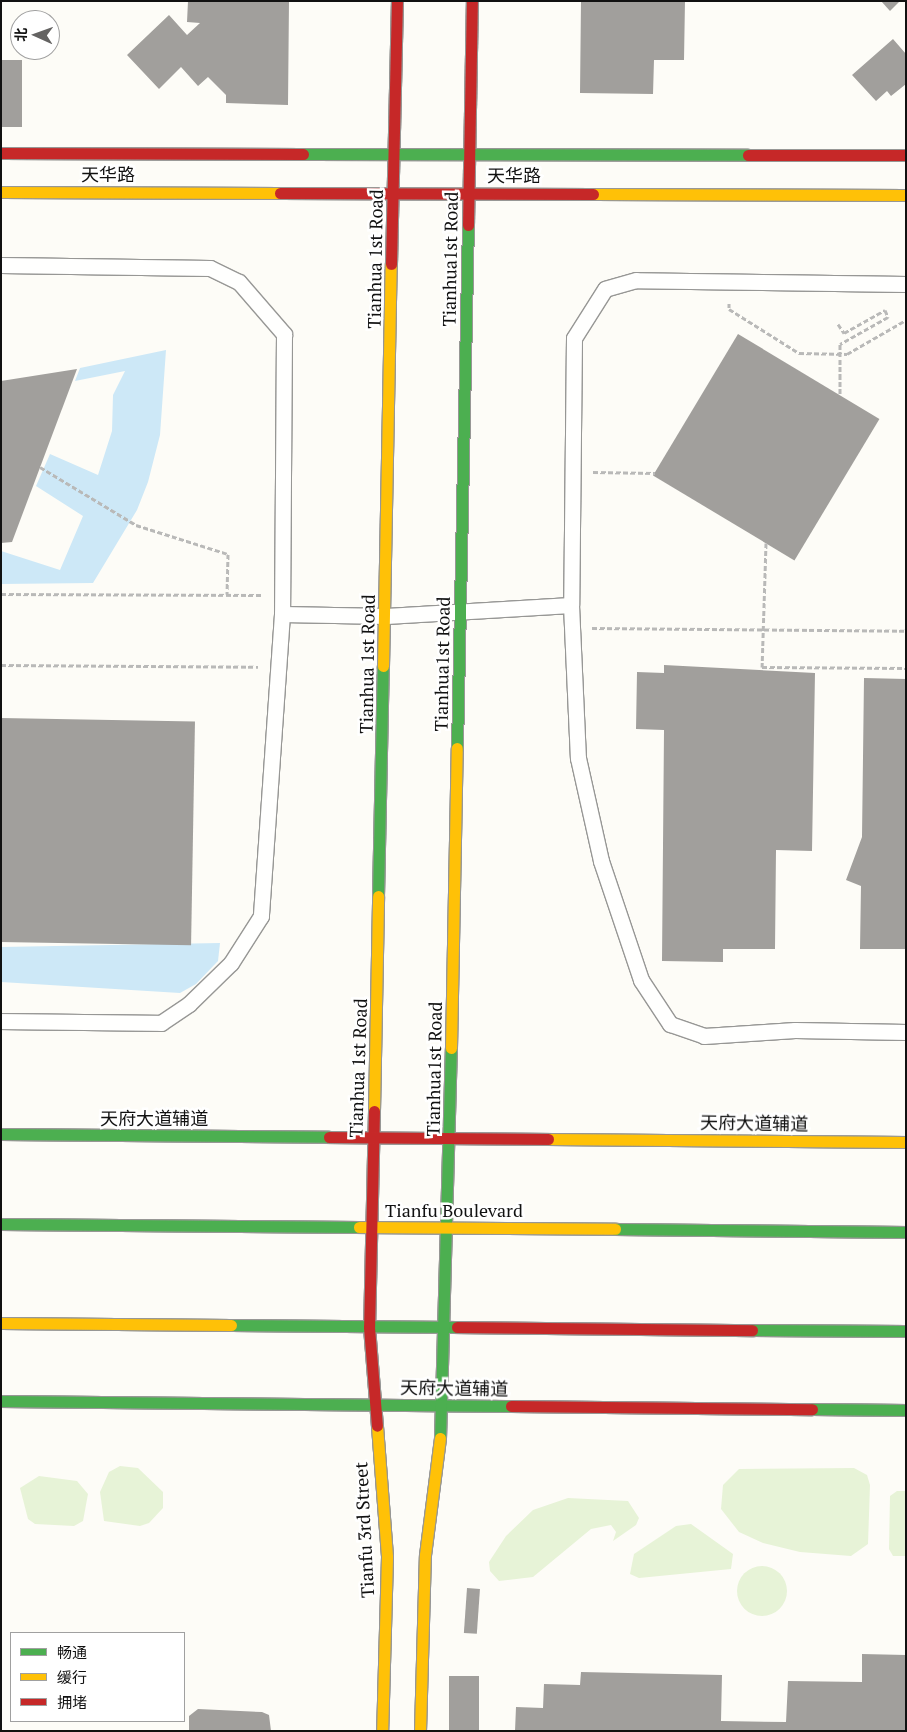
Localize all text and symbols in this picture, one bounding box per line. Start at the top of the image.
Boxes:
north arrow [10,10,60,60]
text: 北 [11,27,30,42]
street label: 天华路 [81,163,135,185]
street label: 天华路 [487,164,541,186]
street label: Tianhua 1st Road [363,189,387,329]
street label: Tianhua1st Road [438,191,462,327]
street label: Tianhua 1st Road [355,594,379,734]
street label: Tianhua1st Road [430,596,454,732]
street label: Tianhua 1st Road [345,998,371,1138]
street label: Tianhua1st Road [422,1001,446,1137]
street label: 天府大道辅道 [100,1107,208,1129]
street label: 天府大道辅道 [700,1111,808,1135]
street label: Tianfu Boulevard [385,1199,523,1221]
street label: 天府大道辅道 [400,1376,508,1400]
street label: Tianfu 3rd Street [350,1461,378,1599]
legend [10,1632,185,1722]
text: 畅通 [57,1642,87,1662]
text: 缓行 [57,1667,87,1687]
text: 拥堵 [57,1692,87,1712]

